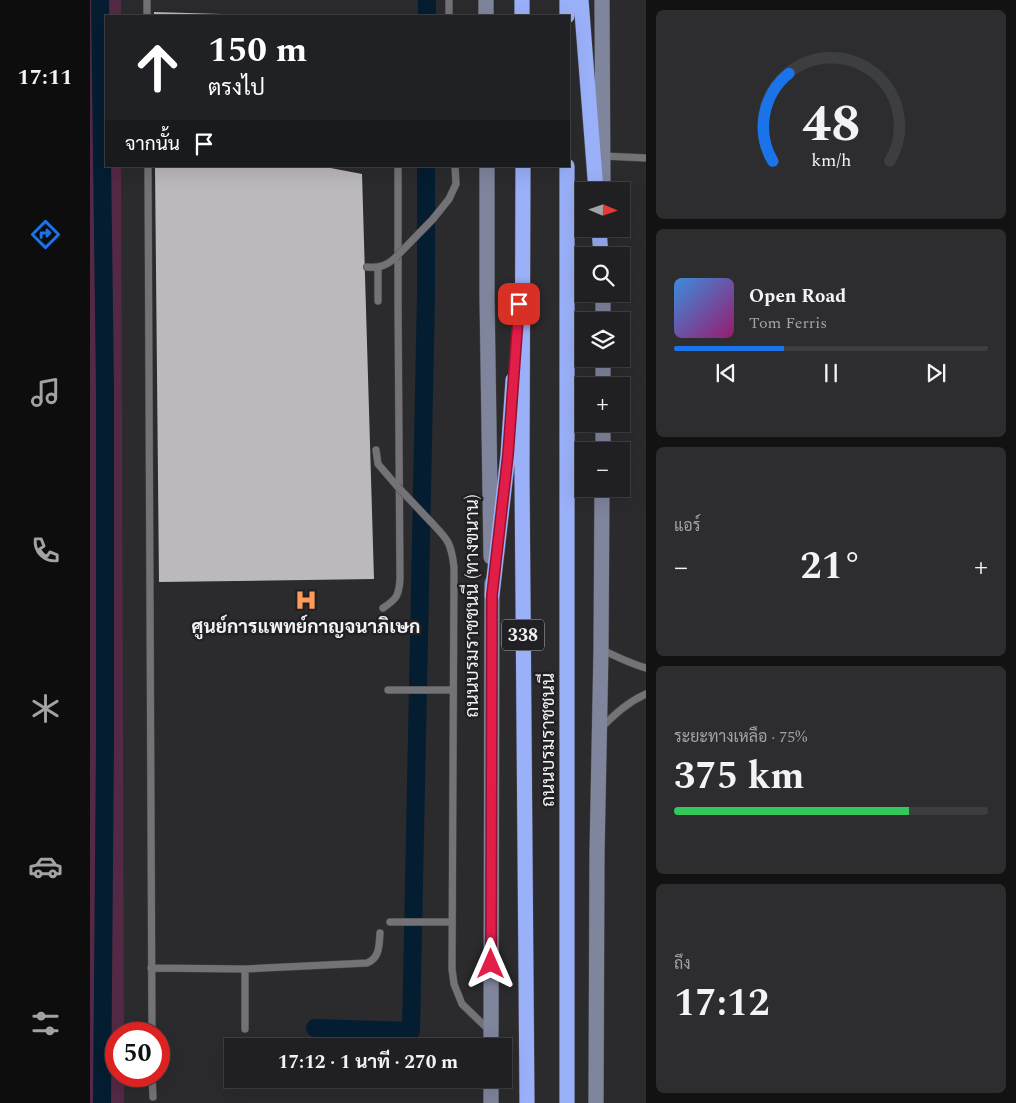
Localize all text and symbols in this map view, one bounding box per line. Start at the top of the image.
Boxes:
text: 150 m [208,24,307,77]
icon: ahead [125,35,190,100]
text: 17:11 [17,61,73,94]
text: ตรงไป [208,72,265,105]
text: 48 [802,85,860,164]
text: จากนั้น [125,130,180,159]
icon: arrive [190,130,218,158]
text: km/h [811,147,851,174]
north arrow [575,182,630,238]
map controls [575,182,630,497]
icon: directions [28,217,63,252]
button: search [575,247,630,302]
text: Open Road [749,282,846,311]
pin [498,283,540,325]
icon: arrive [505,290,533,318]
text: Tom Ferris [749,311,827,335]
button: layers [575,312,630,367]
icon: previous [712,359,740,387]
icon: pause [817,359,845,387]
icon: next [922,359,950,387]
icon: music [28,375,63,410]
button: + [575,377,630,432]
button: − [575,442,630,497]
street label: ถนนบรมราชชนนี (ทางขนาน) [458,494,487,718]
text: แอร์ [674,514,700,538]
icon: phone [28,533,63,568]
text: 21° [800,538,862,596]
text: − [674,546,688,589]
text: + [974,546,988,589]
hospital icon: ศูนย์การแพทย์กาญจนาภิเษก [293,587,319,613]
place label: ศูนย์การแพทย์กาญจนาภิเษก [192,613,420,642]
road number: 338 [502,620,544,650]
street label: ถนนบรมราชชนนี [534,673,563,807]
icon: climate [28,691,63,726]
text: ระยะทางเหลือ · 75% [674,725,807,749]
text: 375 km [674,748,805,806]
icon: car [28,849,63,884]
position arrow [464,937,516,989]
text: ถึง [674,952,691,976]
text: 17:12 [674,975,769,1033]
icon: filters [28,1006,63,1041]
speed limit sign: 50 [105,1022,170,1087]
text: 17:12 · 1 นาที · 270 m [278,1048,458,1077]

